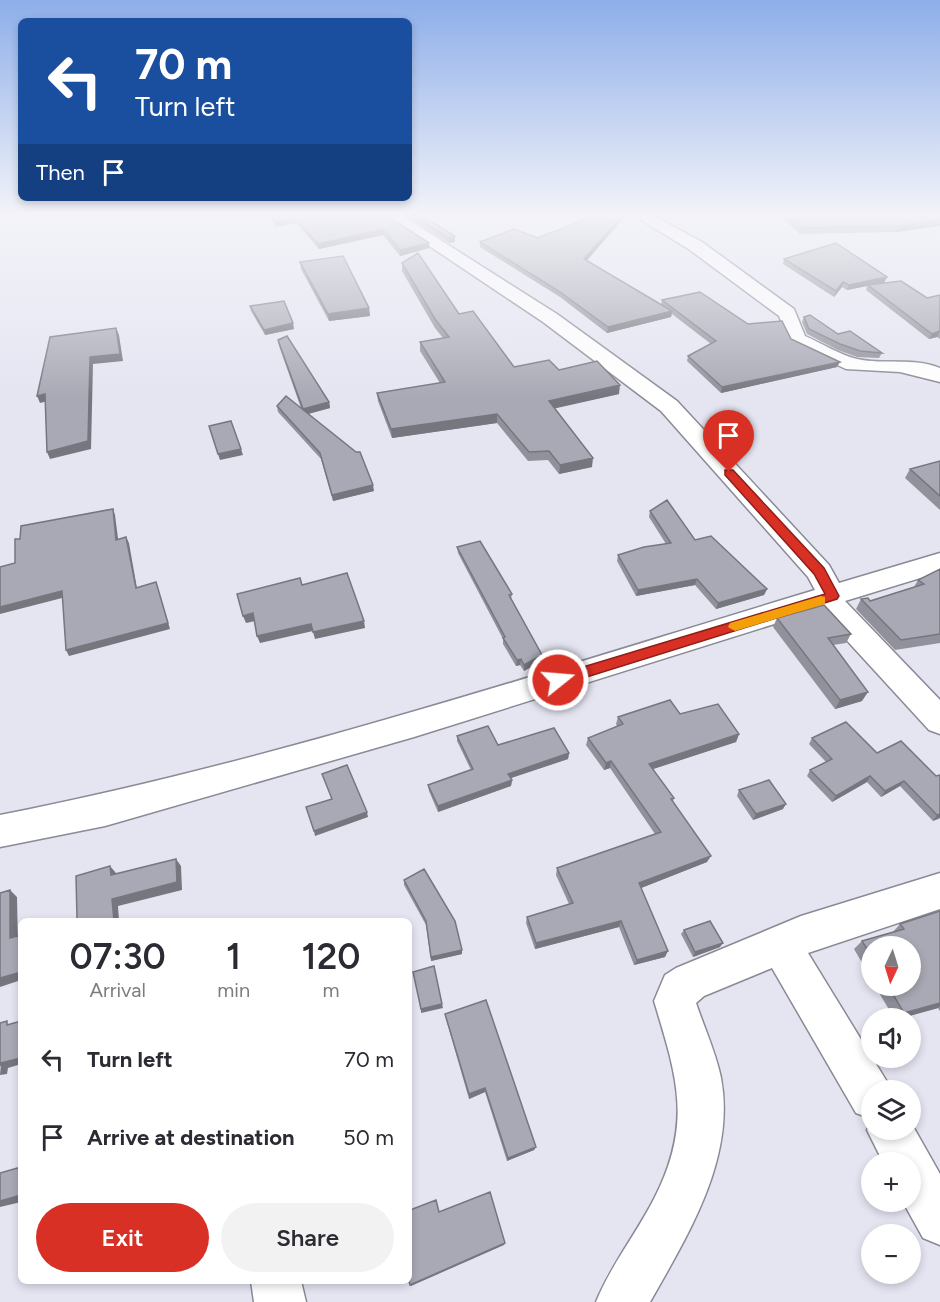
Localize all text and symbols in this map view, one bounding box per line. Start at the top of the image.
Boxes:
text: 70 m [135,39,232,90]
icon: left [36,42,114,120]
text: Turn left [135,90,235,123]
icon: arrive [97,156,130,189]
text: Then [36,159,85,186]
pin [703,410,754,472]
icon: arrive [712,419,745,452]
position arrow [526,648,590,712]
text: 07:30 [70,935,166,978]
text: 1 [226,935,241,978]
text: 120 [302,935,360,978]
north arrow [861,936,921,996]
map controls [861,936,921,1284]
text: Arrival [89,978,146,1002]
text: min [217,978,250,1002]
text: m [323,978,340,1002]
button: sound [861,1008,921,1068]
icon: left [36,1043,69,1076]
text: Turn left [87,1046,173,1073]
text: 70 m [344,1046,394,1073]
button: layers [861,1080,921,1140]
icon: arrive [36,1121,69,1154]
text: Arrive at destination [87,1124,295,1151]
text: 50 m [343,1124,394,1151]
button: + [861,1152,921,1212]
button: Exit [36,1203,209,1272]
button: Share [221,1203,394,1272]
button: − [861,1224,921,1284]

